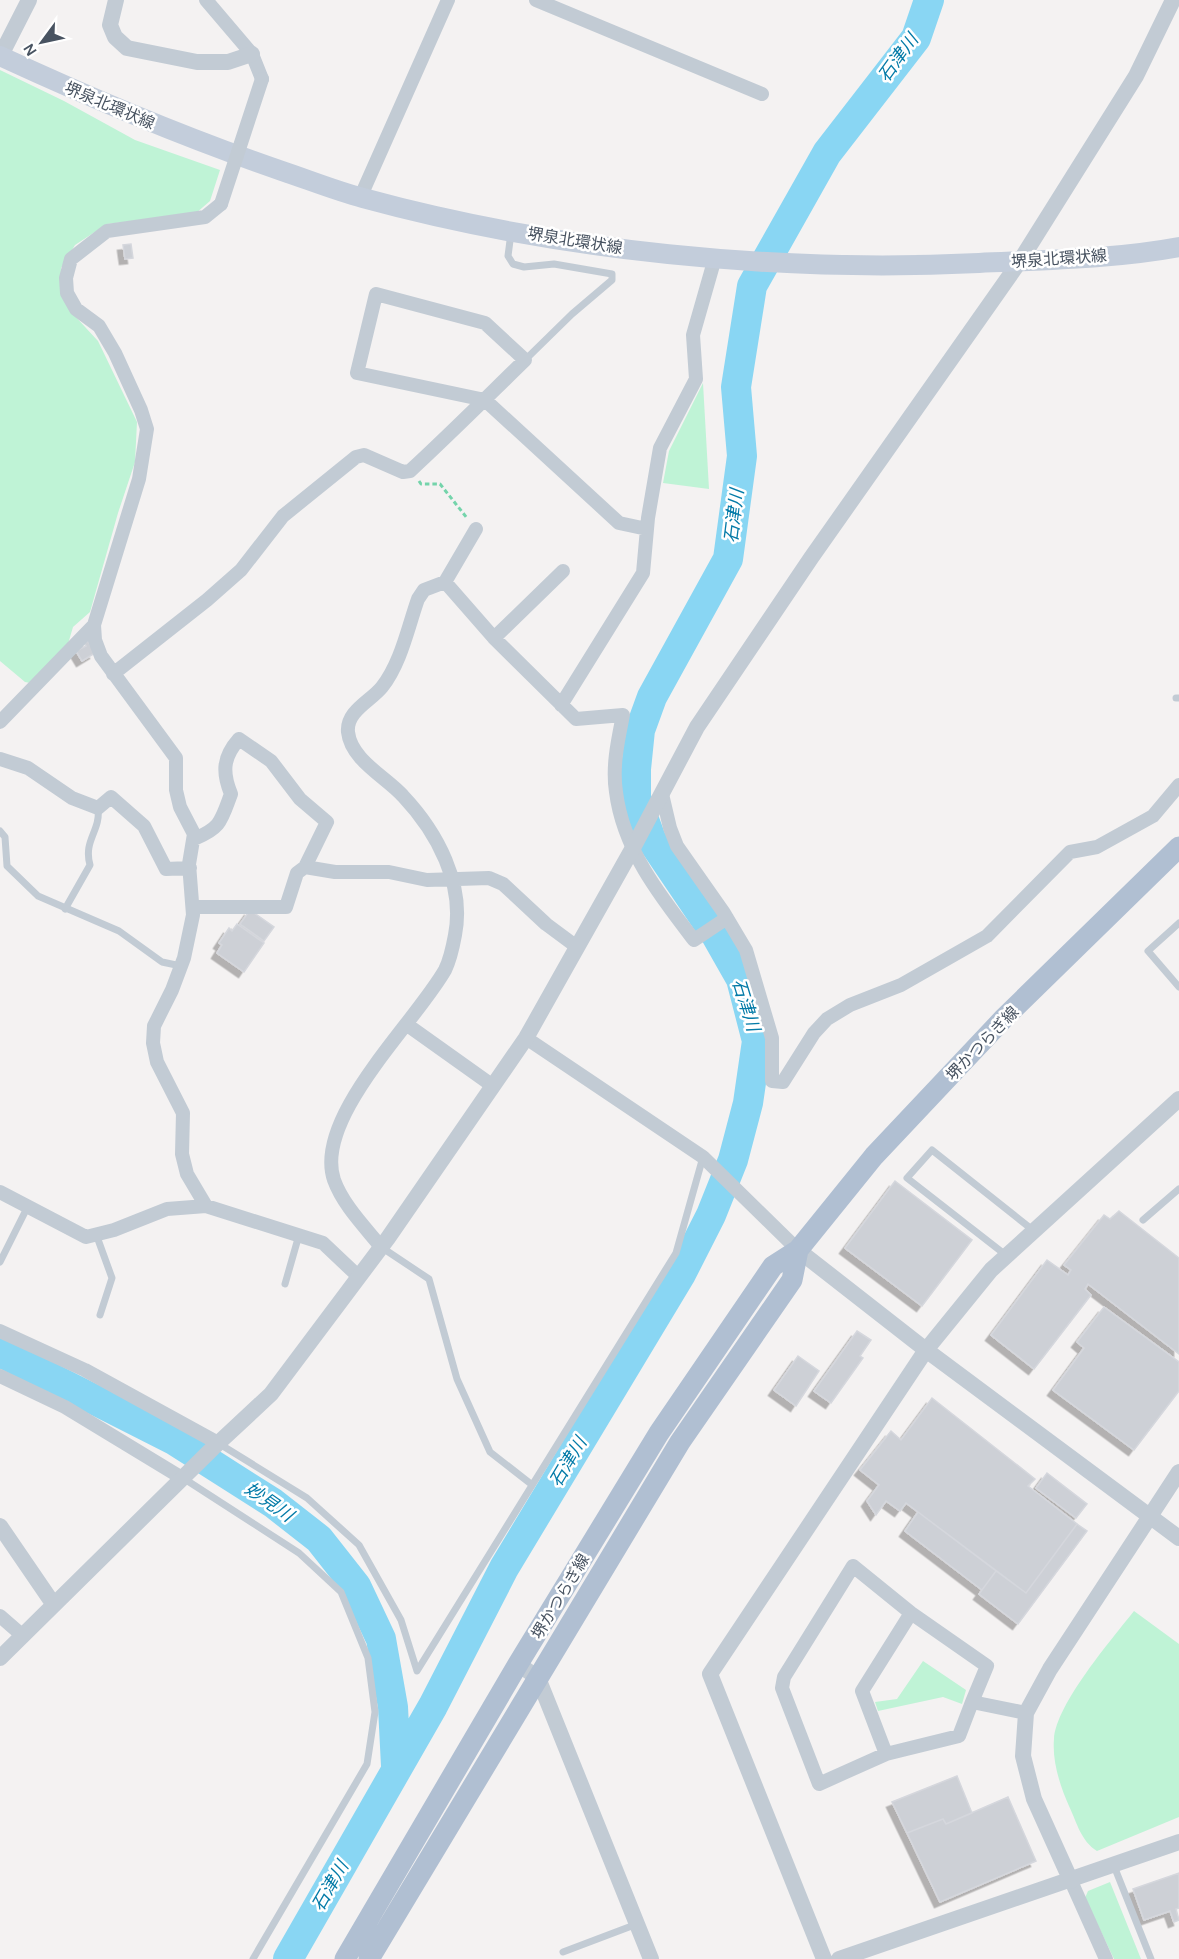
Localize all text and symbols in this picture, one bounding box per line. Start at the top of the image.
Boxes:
north arrow [12,12,72,72]
water label: 石津川 [873,28,924,86]
text: N [19,40,41,60]
street label: 堺泉北環状線 [62,78,158,133]
street label: 堺泉北環状線 [526,224,624,257]
street label: 堺泉北環状線 [1010,246,1108,271]
water label: 石津川 [720,486,748,544]
water label: 石津川 [728,976,765,1036]
street label: 堺かつらぎ線 [942,1002,1023,1084]
water label: 石津川 [545,1431,592,1491]
water label: 妙見川 [241,1478,299,1528]
street label: 堺かつらぎ線 [528,1550,593,1642]
water label: 石津川 [307,1855,354,1915]

